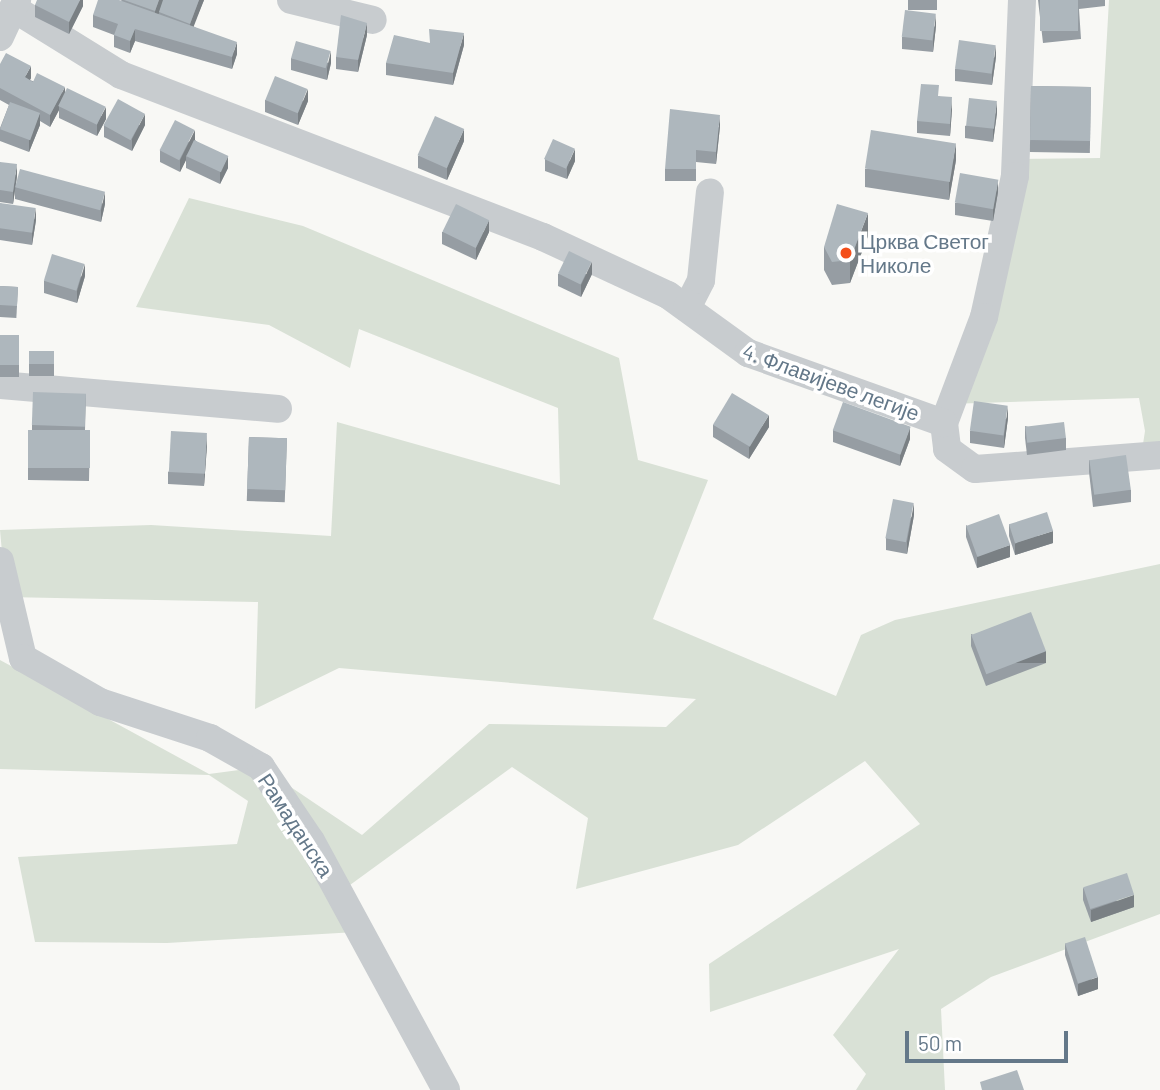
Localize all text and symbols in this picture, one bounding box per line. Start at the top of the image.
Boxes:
place label: Црква Светог Николе [860,228,989,278]
marker: Црква Светог Николе [838,245,854,261]
street label: 4. Флавијеве легије [739,338,923,426]
street label: Рамаданска [253,768,339,882]
scale bar [908,1016,1071,1060]
text: 50 m [918,1030,962,1055]

